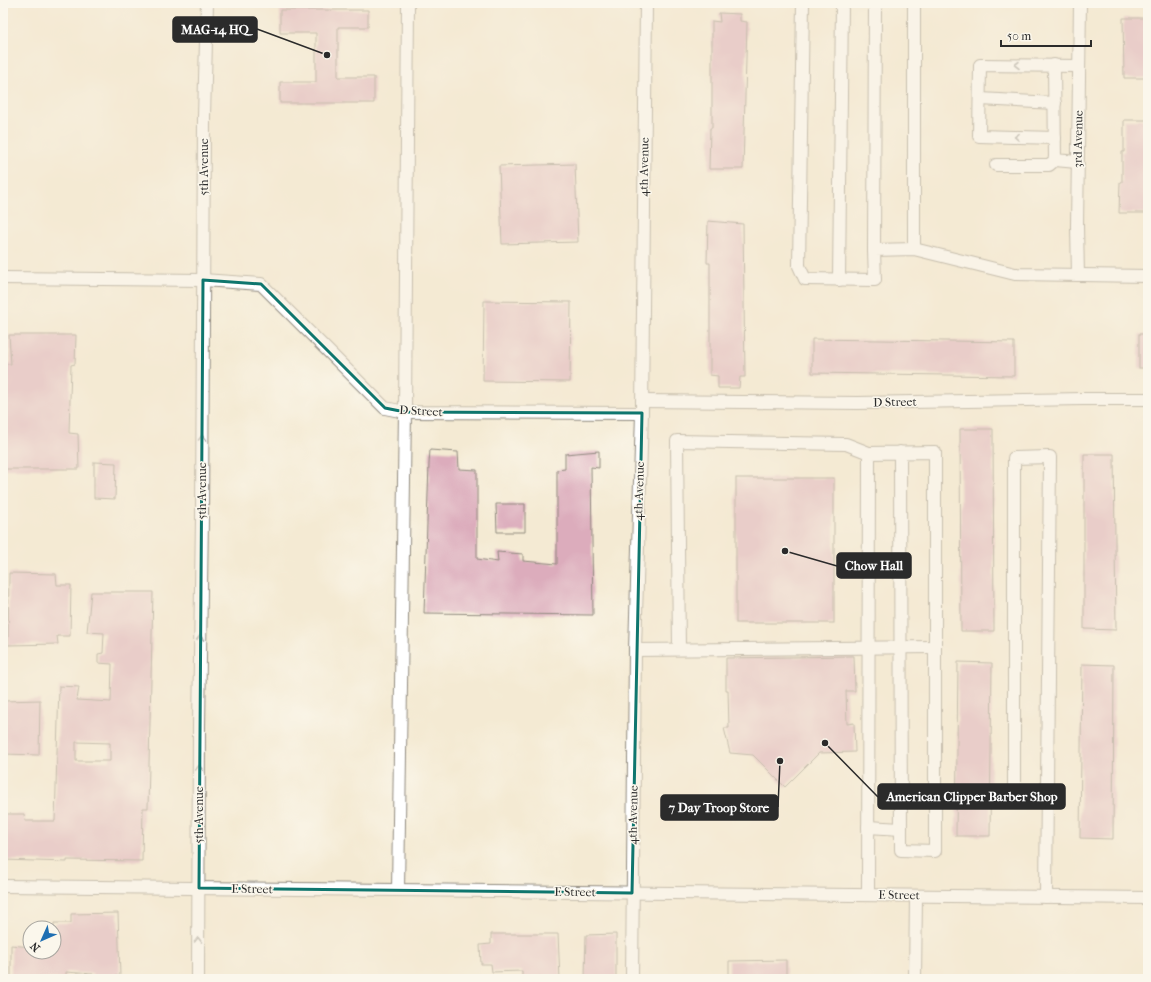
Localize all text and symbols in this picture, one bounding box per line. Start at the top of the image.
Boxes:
callout: MAG-14 HQ [173,17,257,42]
text: MAG-14 HQ [180,22,254,38]
scale bar [1001,22,1091,48]
text: 50 m [1007,29,1031,43]
one-way arrow [1014,61,1020,69]
street label: 3rd Avenue [1070,110,1086,168]
one-way arrow [1014,133,1020,141]
street label: 4th Avenue [636,137,652,197]
street label: 5th Avenue [197,138,211,196]
street label: D Street [873,395,918,409]
street label: D Street [399,403,444,419]
one-way arrow [198,435,206,441]
street label: 4th Avenue [631,461,647,521]
street label: 5th Avenue [195,462,209,520]
callout: Chow Hall [837,553,911,578]
text: Chow Hall [845,558,904,573]
one-way arrow [196,635,204,641]
one-way arrow [195,765,203,771]
callout: American Clipper Barber Shop [878,784,1065,809]
street label: 4th Avenue [625,785,641,845]
street label: 5th Avenue [192,786,206,844]
text: American Clipper Barber Shop [885,789,1058,805]
callout: 7 Day Troop Store [661,795,778,820]
text: 7 Day Troop Store [668,800,770,816]
street label: E Street [231,882,274,896]
street label: E Street [554,885,597,899]
street label: E Street [878,888,921,902]
north arrow [22,920,62,960]
one-way arrow [194,937,202,943]
text: N [27,939,43,954]

